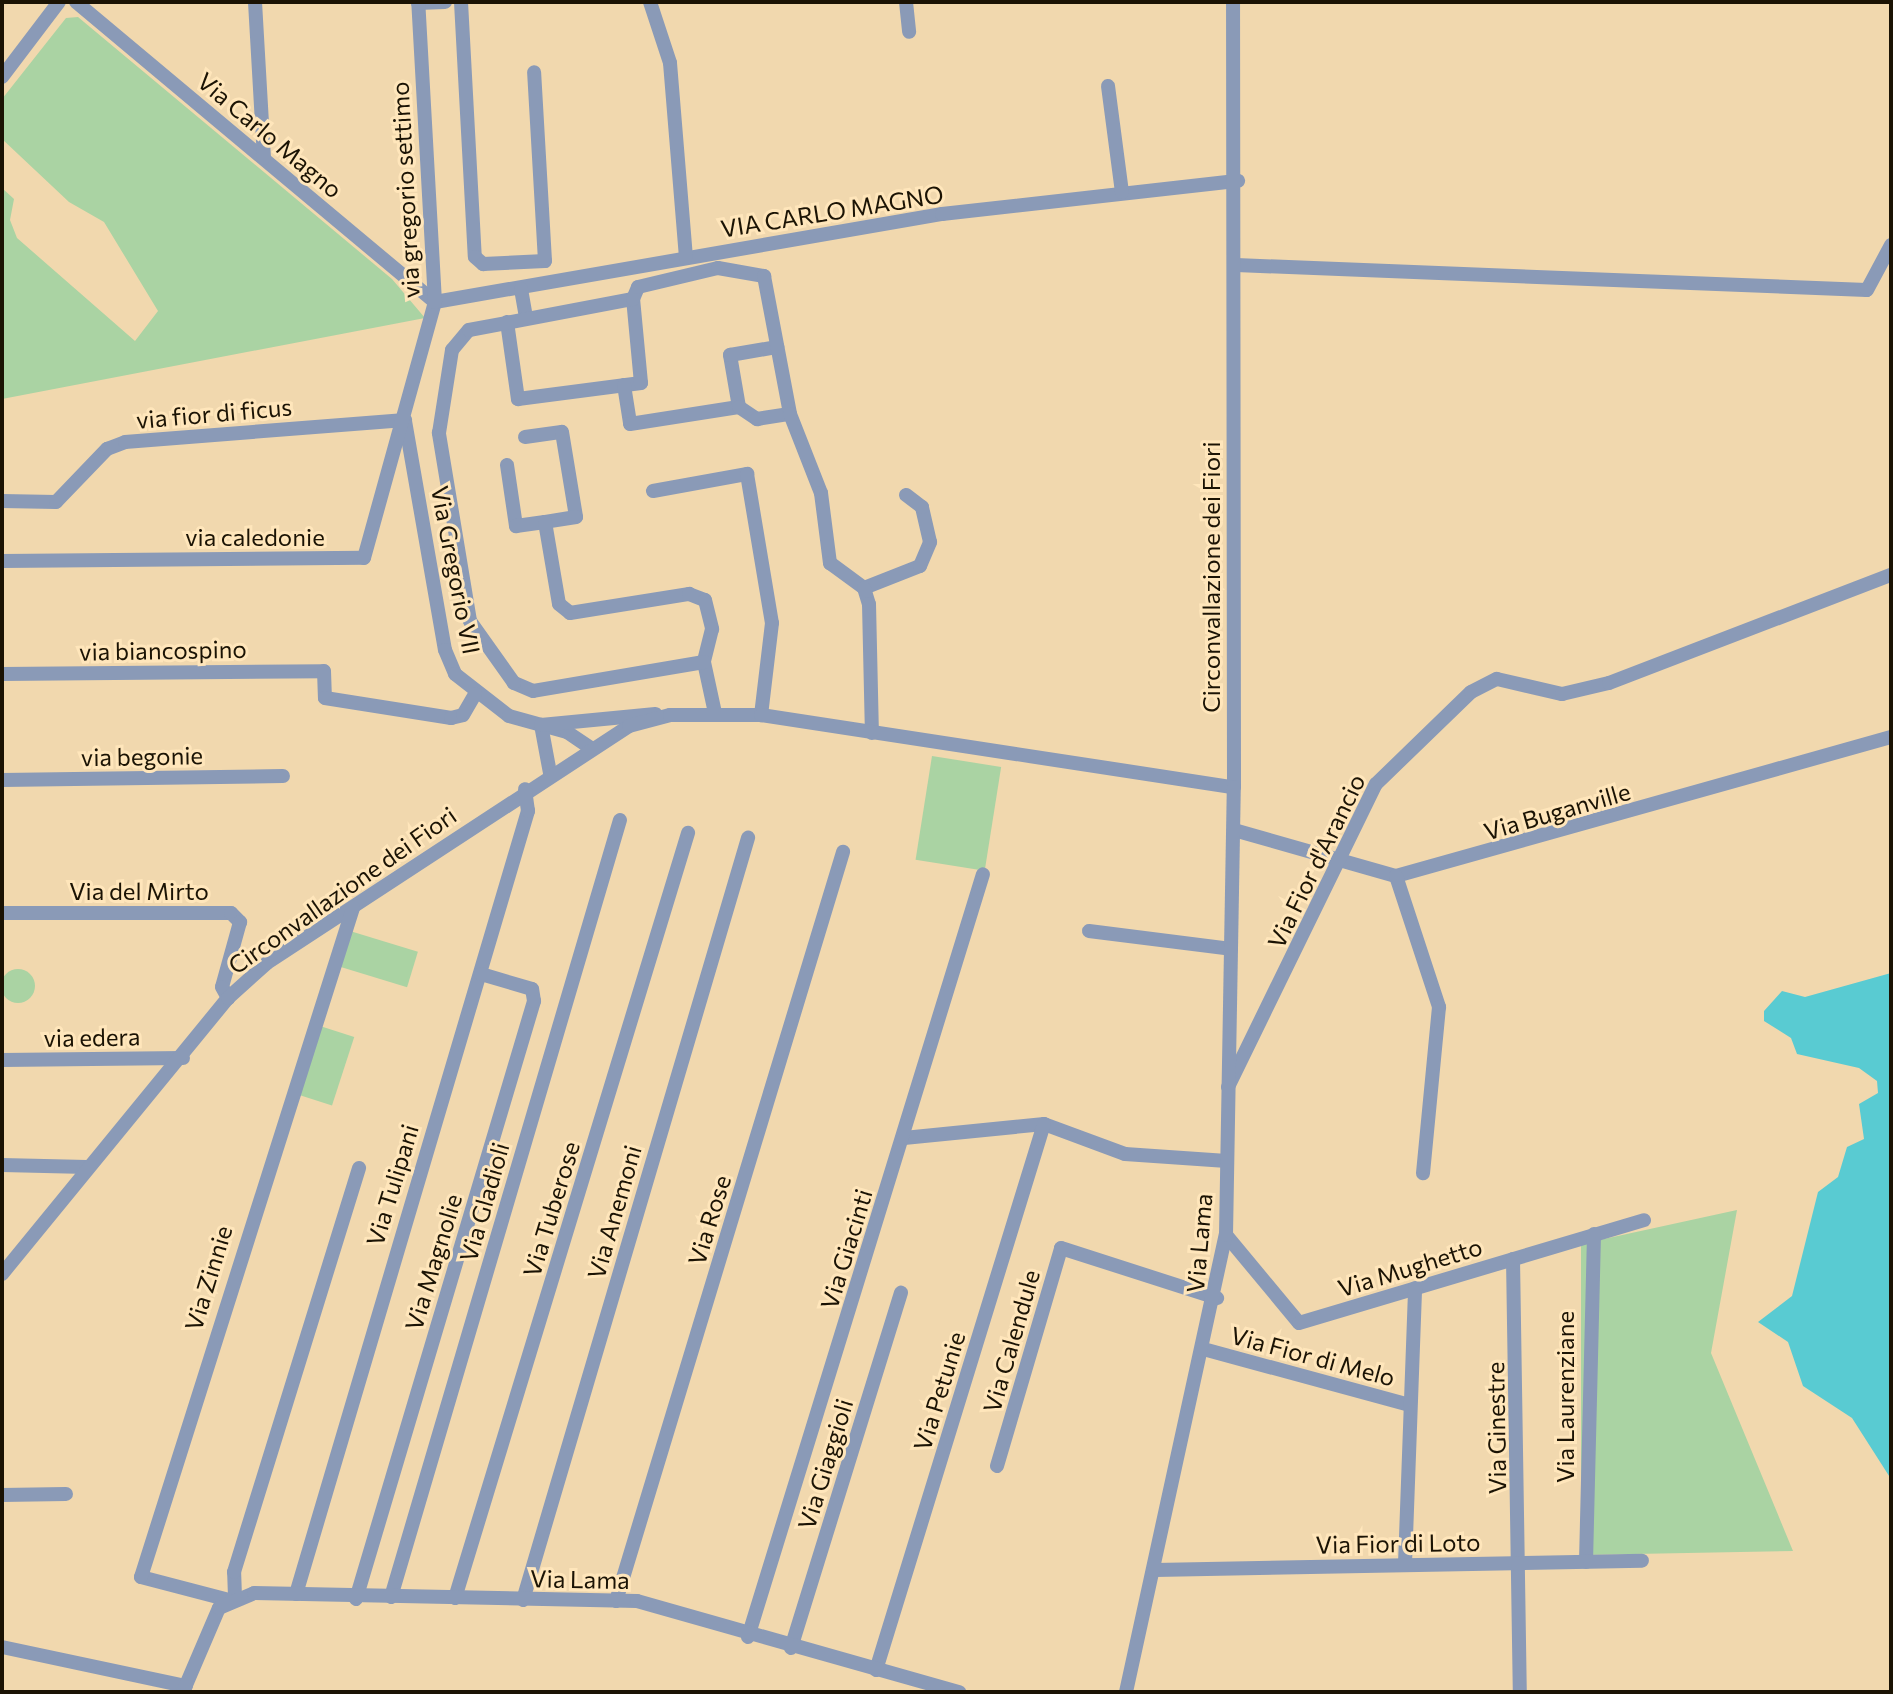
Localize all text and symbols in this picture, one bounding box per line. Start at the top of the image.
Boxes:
street label: Via Carlo Magno [192,66,348,204]
street label: via gregorio settimo [385,81,425,299]
street label: VIA CARLO MAGNO [719,179,945,243]
street label: via fior di ficus [135,392,293,434]
street label: Circonvallazione dei Fiori [1197,441,1225,713]
street label: Via Gregorio VII [426,483,486,657]
street label: via caledonie [185,523,325,551]
street label: via biancospino [79,634,247,666]
street label: via begonie [81,741,203,771]
street label: Via Fior d'Arancio [1261,769,1371,953]
street label: Via Buganville [1481,776,1633,846]
street label: Circonvallazione dei Fiori [223,800,461,980]
street label: Via del Mirto [69,877,209,905]
street label: via edera [43,1022,141,1052]
street label: Via Tulipani [360,1121,424,1249]
street label: Via Tuberose [517,1138,585,1280]
street label: Via Gladioli [453,1139,515,1265]
street label: Via Anemoni [581,1142,647,1282]
street label: Via Rose [682,1171,736,1269]
street label: Via Giacinti [814,1186,878,1312]
street label: Via Magnolie [399,1190,467,1334]
street label: Via Lama [1180,1192,1218,1294]
street label: Via Zinnie [178,1222,238,1334]
street label: Via Mughetto [1334,1231,1486,1303]
street label: Via Calendule [977,1266,1045,1416]
street label: Via Laurenziane [1551,1311,1579,1483]
street label: Via Fior di Melo [1228,1320,1398,1392]
street label: Via Petunie [907,1328,971,1454]
street label: Via Ginestre [1480,1362,1512,1494]
street label: Via Giaggioli [792,1395,858,1533]
street label: Via Fior di Loto [1315,1527,1481,1559]
street label: Via Lama [530,1564,630,1594]

